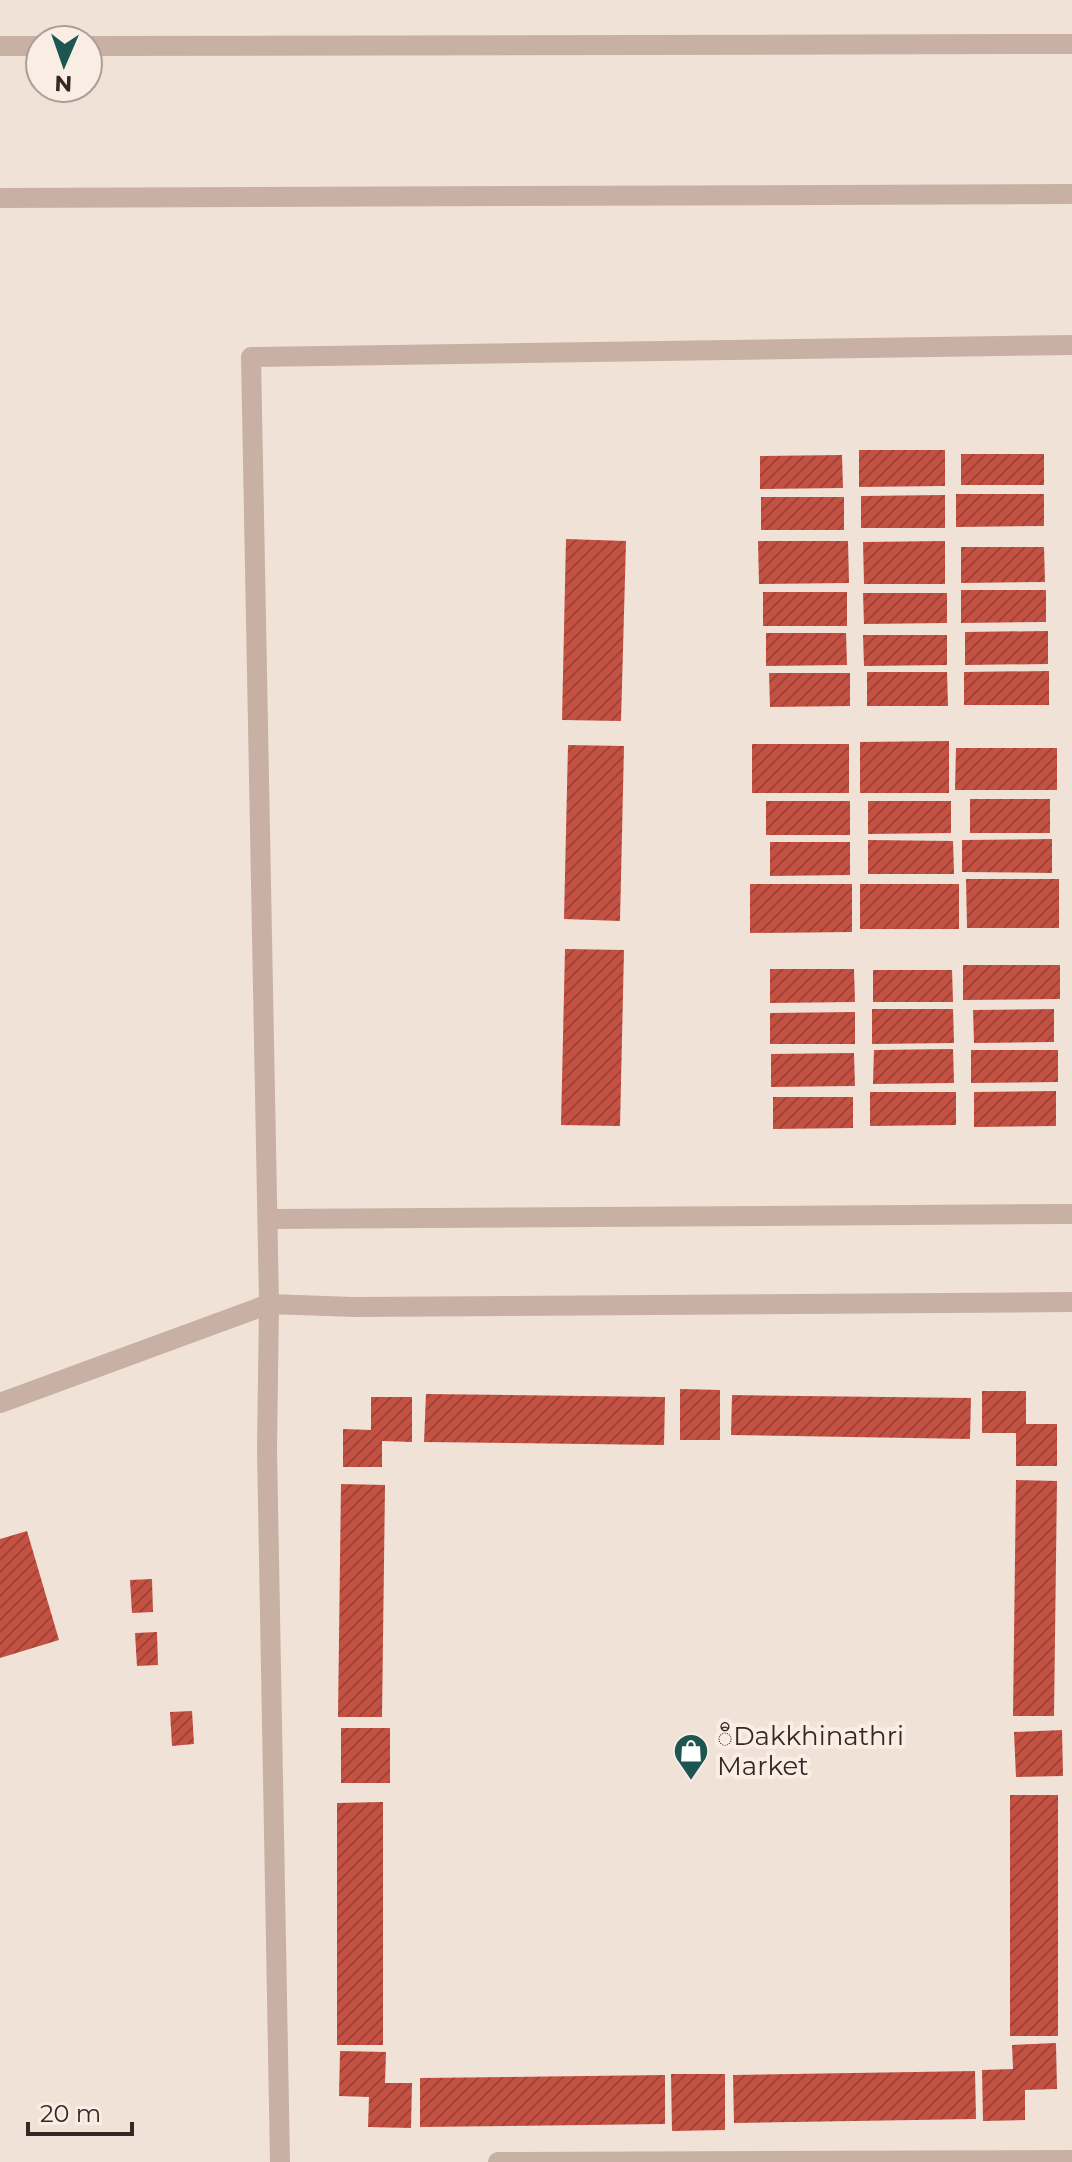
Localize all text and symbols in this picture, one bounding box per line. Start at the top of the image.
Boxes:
north arrow [24,24,104,104]
text: N [54,70,73,97]
place label: ီDakkhinathri Market [717,1720,904,1782]
shop icon: ီDakkhinathri Market [672,1732,710,1782]
scale bar [28,2086,132,2136]
text: 20 m [40,2099,101,2128]

